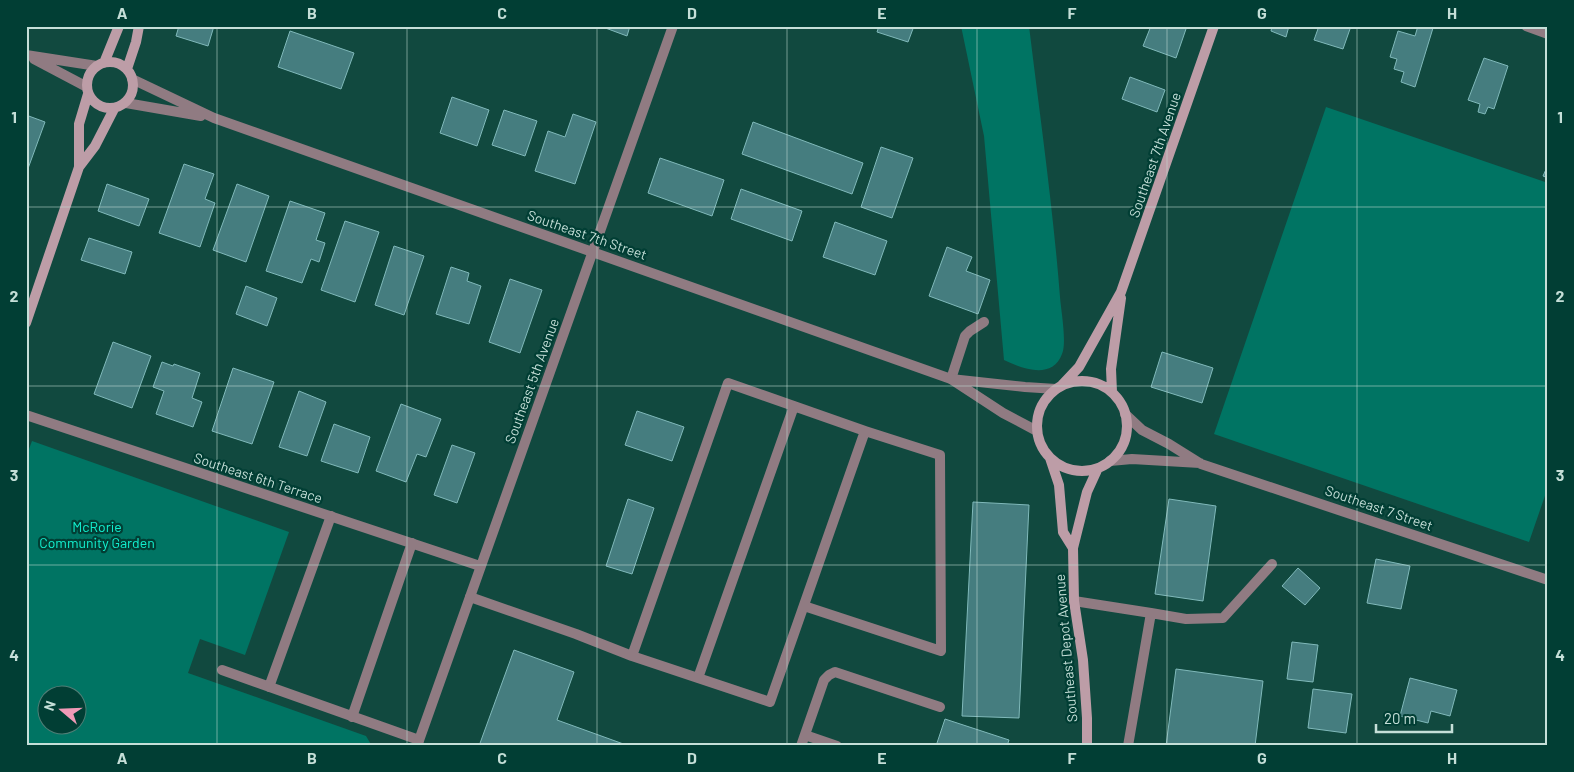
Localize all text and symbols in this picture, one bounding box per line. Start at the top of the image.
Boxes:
text: A [117,3,128,22]
text: B [307,3,317,22]
text: C [497,3,507,22]
text: D [687,3,697,22]
text: E [877,3,887,22]
text: F [1068,3,1077,22]
text: G [1257,3,1267,22]
text: H [1447,3,1457,22]
street label: Southeast 7th Avenue [1125,90,1184,220]
text: 1 [11,107,17,126]
text: 1 [1557,107,1563,126]
street label: Southeast 7th Street [525,206,649,263]
text: 2 [10,286,19,305]
text: 2 [1556,286,1565,305]
street label: Southeast 5th Avenue [501,316,562,446]
street label: Southeast 6th Terrace [192,449,325,506]
text: 3 [10,465,18,484]
text: 3 [1556,465,1564,484]
street label: Southeast 7 Street [1323,481,1435,534]
park label: McRorie Community Garden [39,518,155,551]
street label: Southeast Depot Avenue [1051,573,1080,723]
text: 4 [9,645,19,664]
text: 4 [1555,645,1565,664]
north arrow [38,684,88,734]
text: N [40,698,59,713]
scale bar [1376,702,1453,734]
text: 20 m [1384,709,1416,727]
text: A [117,748,128,767]
text: B [307,748,317,767]
text: C [497,748,507,767]
text: D [687,748,697,767]
text: E [877,748,887,767]
text: F [1068,748,1077,767]
text: G [1257,748,1267,767]
text: H [1447,748,1457,767]

